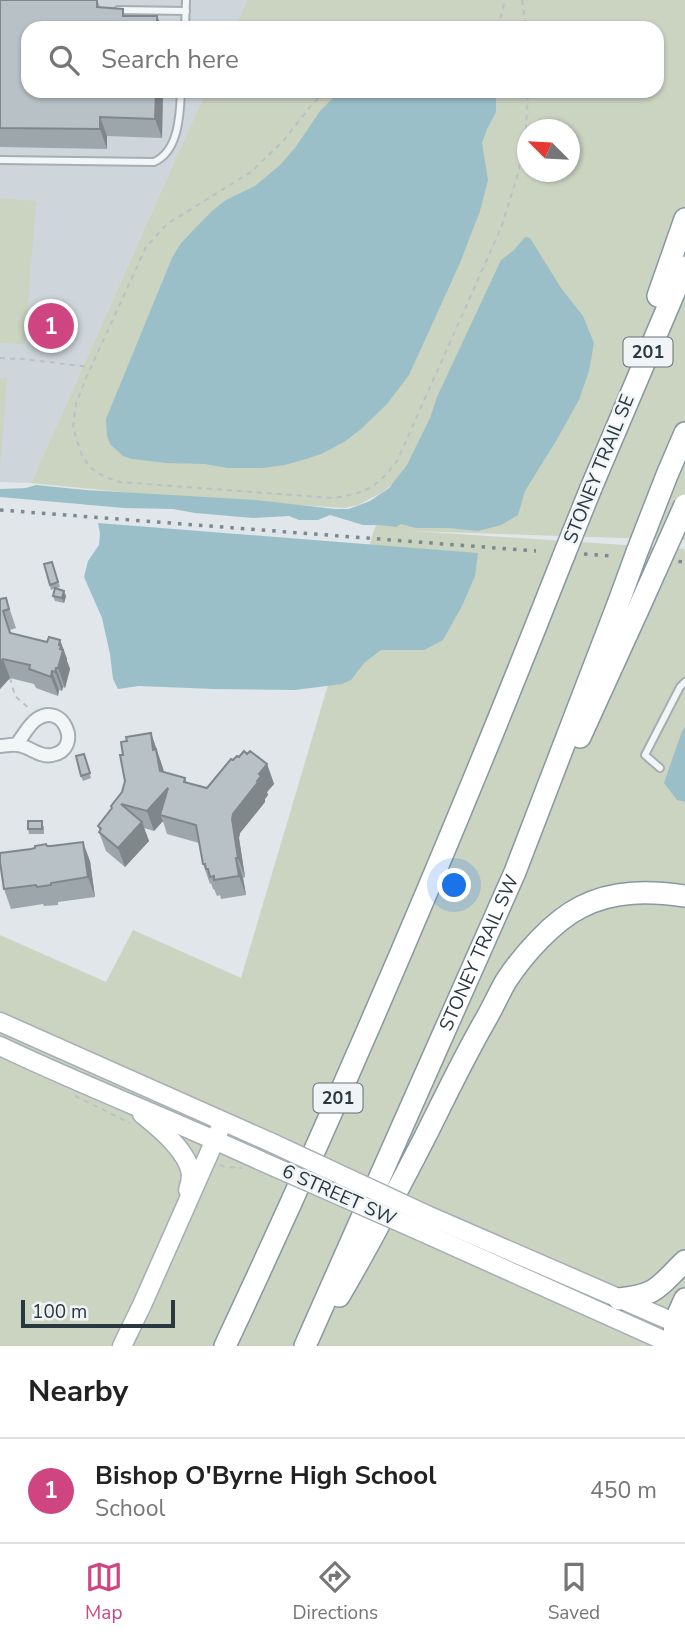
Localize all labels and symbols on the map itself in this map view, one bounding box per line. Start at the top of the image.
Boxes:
north arrow [517,119,580,182]
pin: 1 [28,300,74,352]
road number: 201 [624,338,672,366]
street label: STONEY TRAIL SE [557,391,641,547]
your location [437,868,471,902]
street label: STONEY TRAIL SW [433,871,525,1035]
road number: 201 [314,1084,362,1112]
street label: 6 STREET SW [278,1158,400,1232]
scale bar [21,1297,175,1329]

